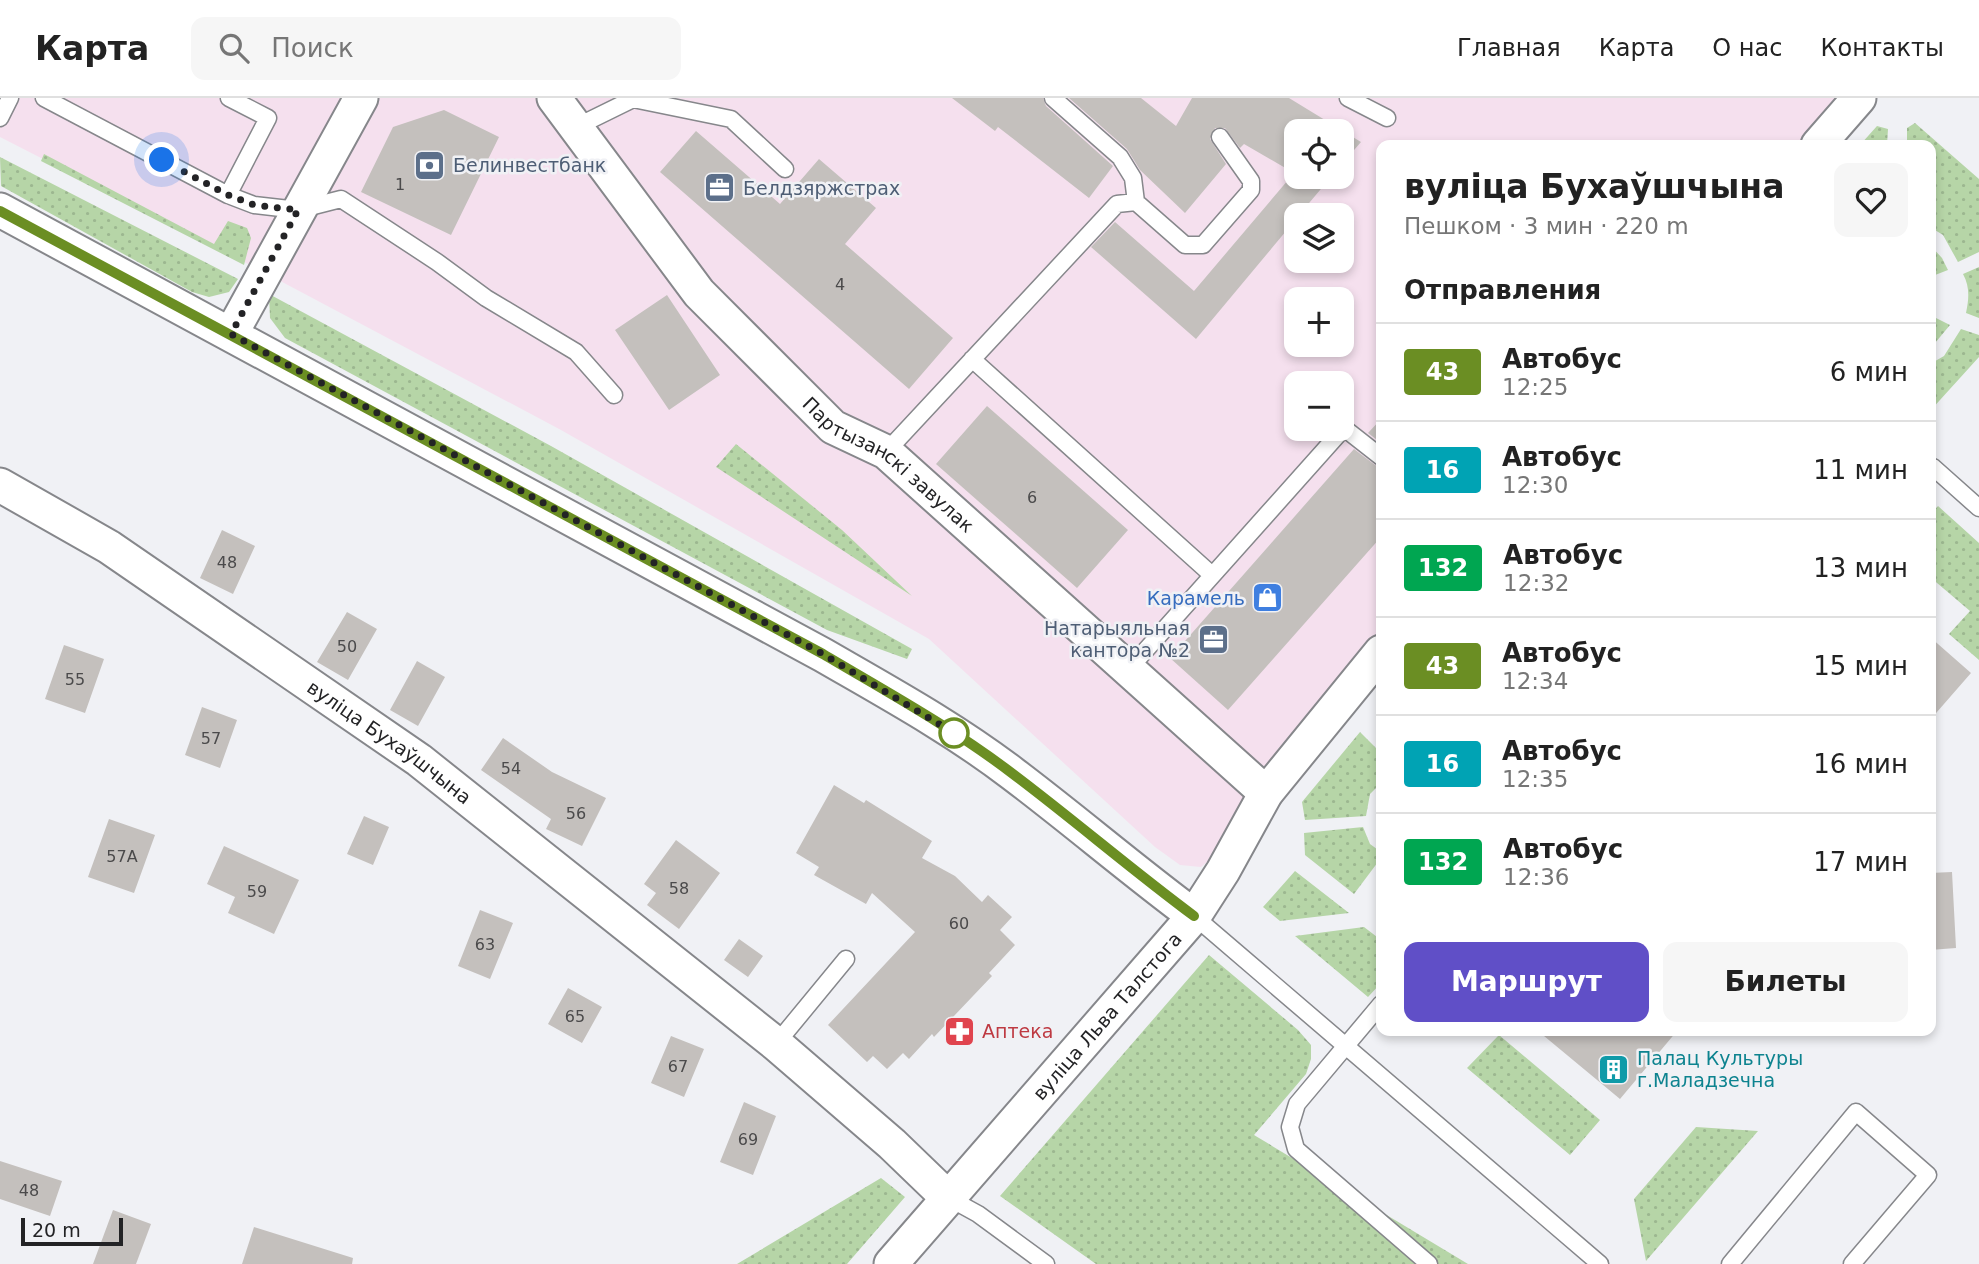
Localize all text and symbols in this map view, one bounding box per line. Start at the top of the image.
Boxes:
search box [191,17,681,80]
text: Карта [35,29,149,68]
icon: search [215,29,253,67]
text: Поиск [271,33,354,63]
text: Главная [1457,34,1561,62]
text: Карта [1599,34,1674,62]
text: О нас [1712,34,1782,62]
text: Контакты [1820,34,1944,62]
map controls [1284,119,1354,441]
button: locate [1284,119,1354,189]
your location [144,142,179,177]
bank icon: Белинвестбанк [413,148,447,182]
place label: Белинвестбанк [453,154,606,176]
button: heart [1834,163,1908,237]
text: вуліца Бухаўшчына [1404,167,1784,206]
office icon: Белдзяржстрах [703,171,737,205]
house number: 1 [395,175,405,194]
place label: Белдзяржстрах [743,177,900,199]
button: layers [1284,203,1354,273]
text: Пешком · 3 мин · 220 m [1404,213,1689,239]
house number: 4 [835,275,845,294]
text: Отправления [1404,275,1601,305]
button: + [1284,287,1354,357]
text: Автобус [1502,344,1622,374]
text: 6 мин [1830,357,1908,387]
text: 43 [1426,358,1459,386]
button: − [1284,371,1354,441]
text: 12:25 [1502,374,1568,400]
street label: Партызанскі завулак [798,392,979,537]
text: Автобус [1502,442,1622,472]
text: 11 мин [1813,455,1908,485]
text: 16 [1426,456,1459,484]
text: 12:30 [1502,472,1568,498]
house number: 6 [1027,488,1037,507]
text: Автобус [1503,540,1623,570]
house number: 48 [217,553,237,572]
text: 13 мин [1813,553,1908,583]
text: 132 [1418,554,1468,582]
text: 12:32 [1503,570,1569,596]
shop icon: Карамель [1251,581,1285,615]
place label: Карамель [1147,587,1245,609]
place label: Натарыяльная кантора №2 [1044,617,1190,661]
office icon: Натарыяльная кантора №2 [1196,622,1230,656]
house number: 50 [337,637,357,656]
text: Автобус [1502,638,1622,668]
text: 15 мин [1813,651,1908,681]
text: 43 [1426,652,1459,680]
text: 12:34 [1502,668,1568,694]
house number: 55 [65,670,85,689]
street label: вуліца Бухаўшчына [303,676,476,808]
unlabelled marker [939,718,969,748]
house number: 57 [201,729,221,748]
text: Автобус [1502,736,1622,766]
text: 16 мин [1813,749,1908,779]
text: 16 [1426,750,1459,778]
house number: 54 [501,759,521,778]
text: 12:35 [1502,766,1568,792]
house number: 56 [566,804,586,823]
text: Автобус [1503,834,1623,864]
house number: 57А [106,847,138,866]
text: 17 мин [1813,847,1908,877]
text: 132 [1418,848,1468,876]
text: 12:36 [1503,864,1569,890]
house number: 58 [669,879,689,898]
house number: 59 [247,882,267,901]
house number: 60 [949,914,969,933]
street label: вуліца Льва Талстога [1028,928,1186,1104]
house number: 63 [475,935,495,954]
button: Маршрут [1404,942,1649,1022]
button: Билеты [1663,942,1908,1022]
house number: 65 [565,1007,585,1026]
pharmacy icon: Аптека [942,1014,976,1048]
place label: Аптека [982,1020,1053,1042]
place label: Палац Культуры г.Маладзечна [1637,1047,1803,1091]
building icon: Палац Культуры г.Маладзечна [1597,1052,1631,1086]
house number: 67 [668,1057,688,1076]
house number: 69 [738,1130,758,1149]
house number: 48 [19,1181,39,1200]
scale bar [21,1215,122,1247]
text: 20 m [32,1219,81,1241]

